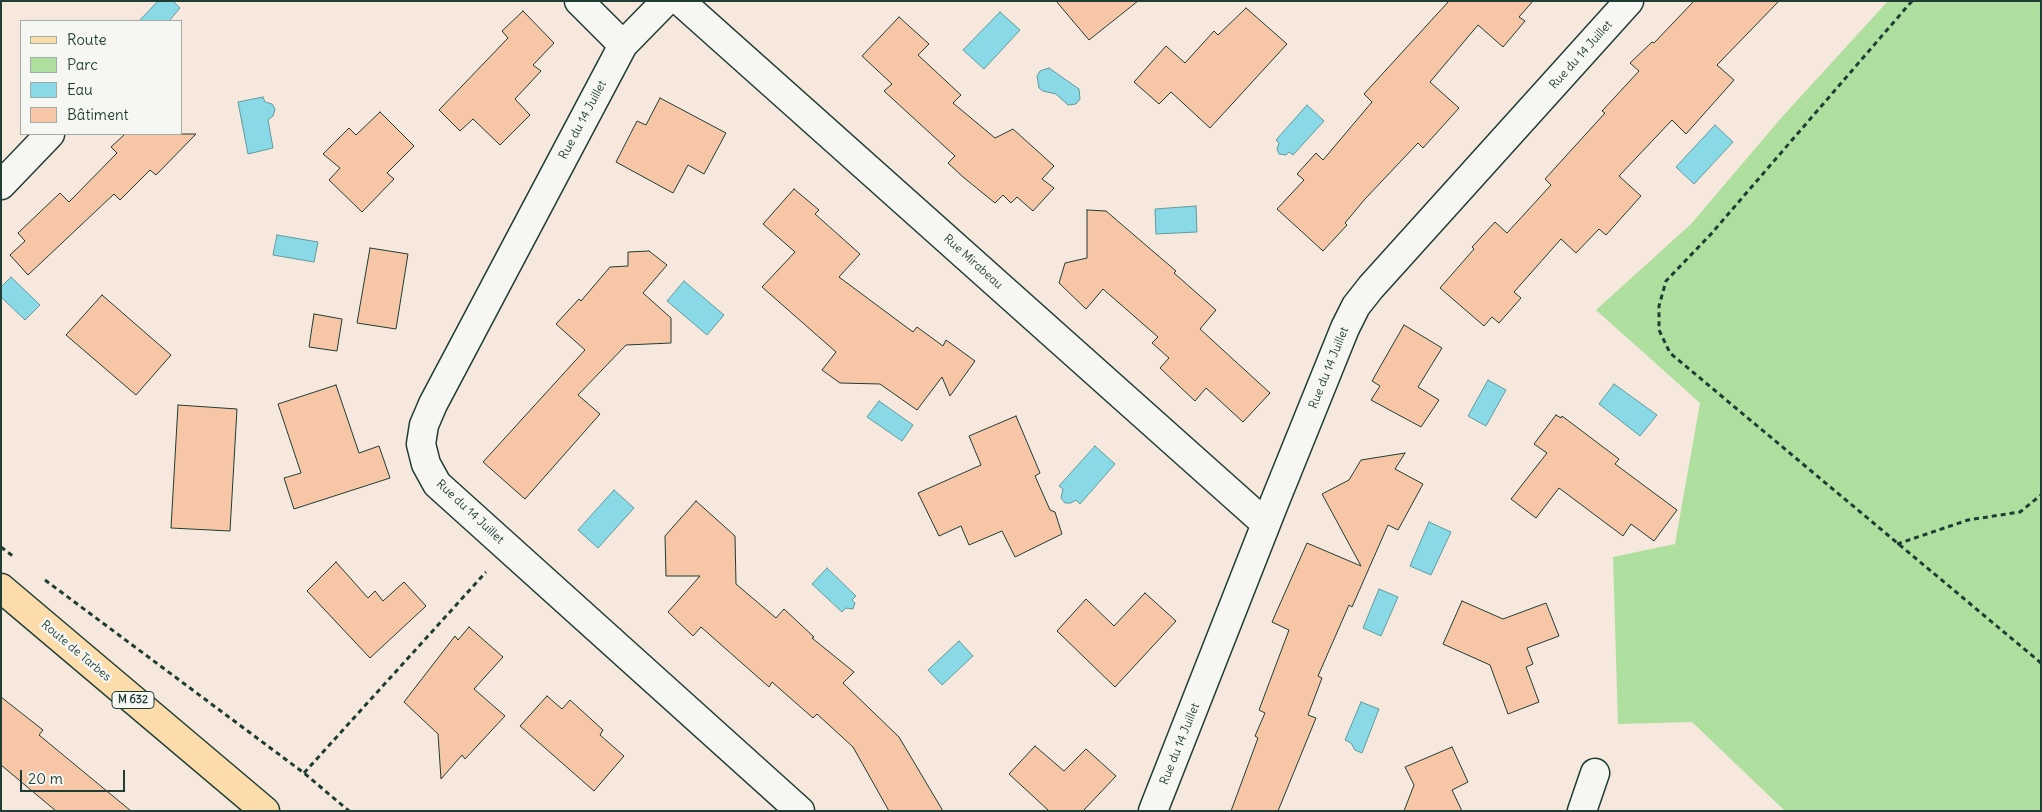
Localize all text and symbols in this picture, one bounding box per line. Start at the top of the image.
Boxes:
street label: Rue du 14 Juillet [1547,18,1615,92]
legend [20,20,182,135]
text: Route [67,30,107,49]
text: Parc [67,55,98,74]
street label: Rue du 14 Juillet [556,78,610,162]
text: Eau [67,80,93,99]
text: Bâtiment [67,105,129,124]
street label: Rue Mirabeau [940,232,1006,292]
street label: Rue du 14 Juillet [1306,325,1352,411]
street label: Rue du 14 Juillet [433,477,507,547]
street label: Route de Tarbes [38,618,114,684]
road number: M 632 [112,692,154,708]
street label: Rue du 14 Juillet [1157,701,1203,787]
scale bar [22,760,128,792]
text: 20 m [28,769,63,788]

